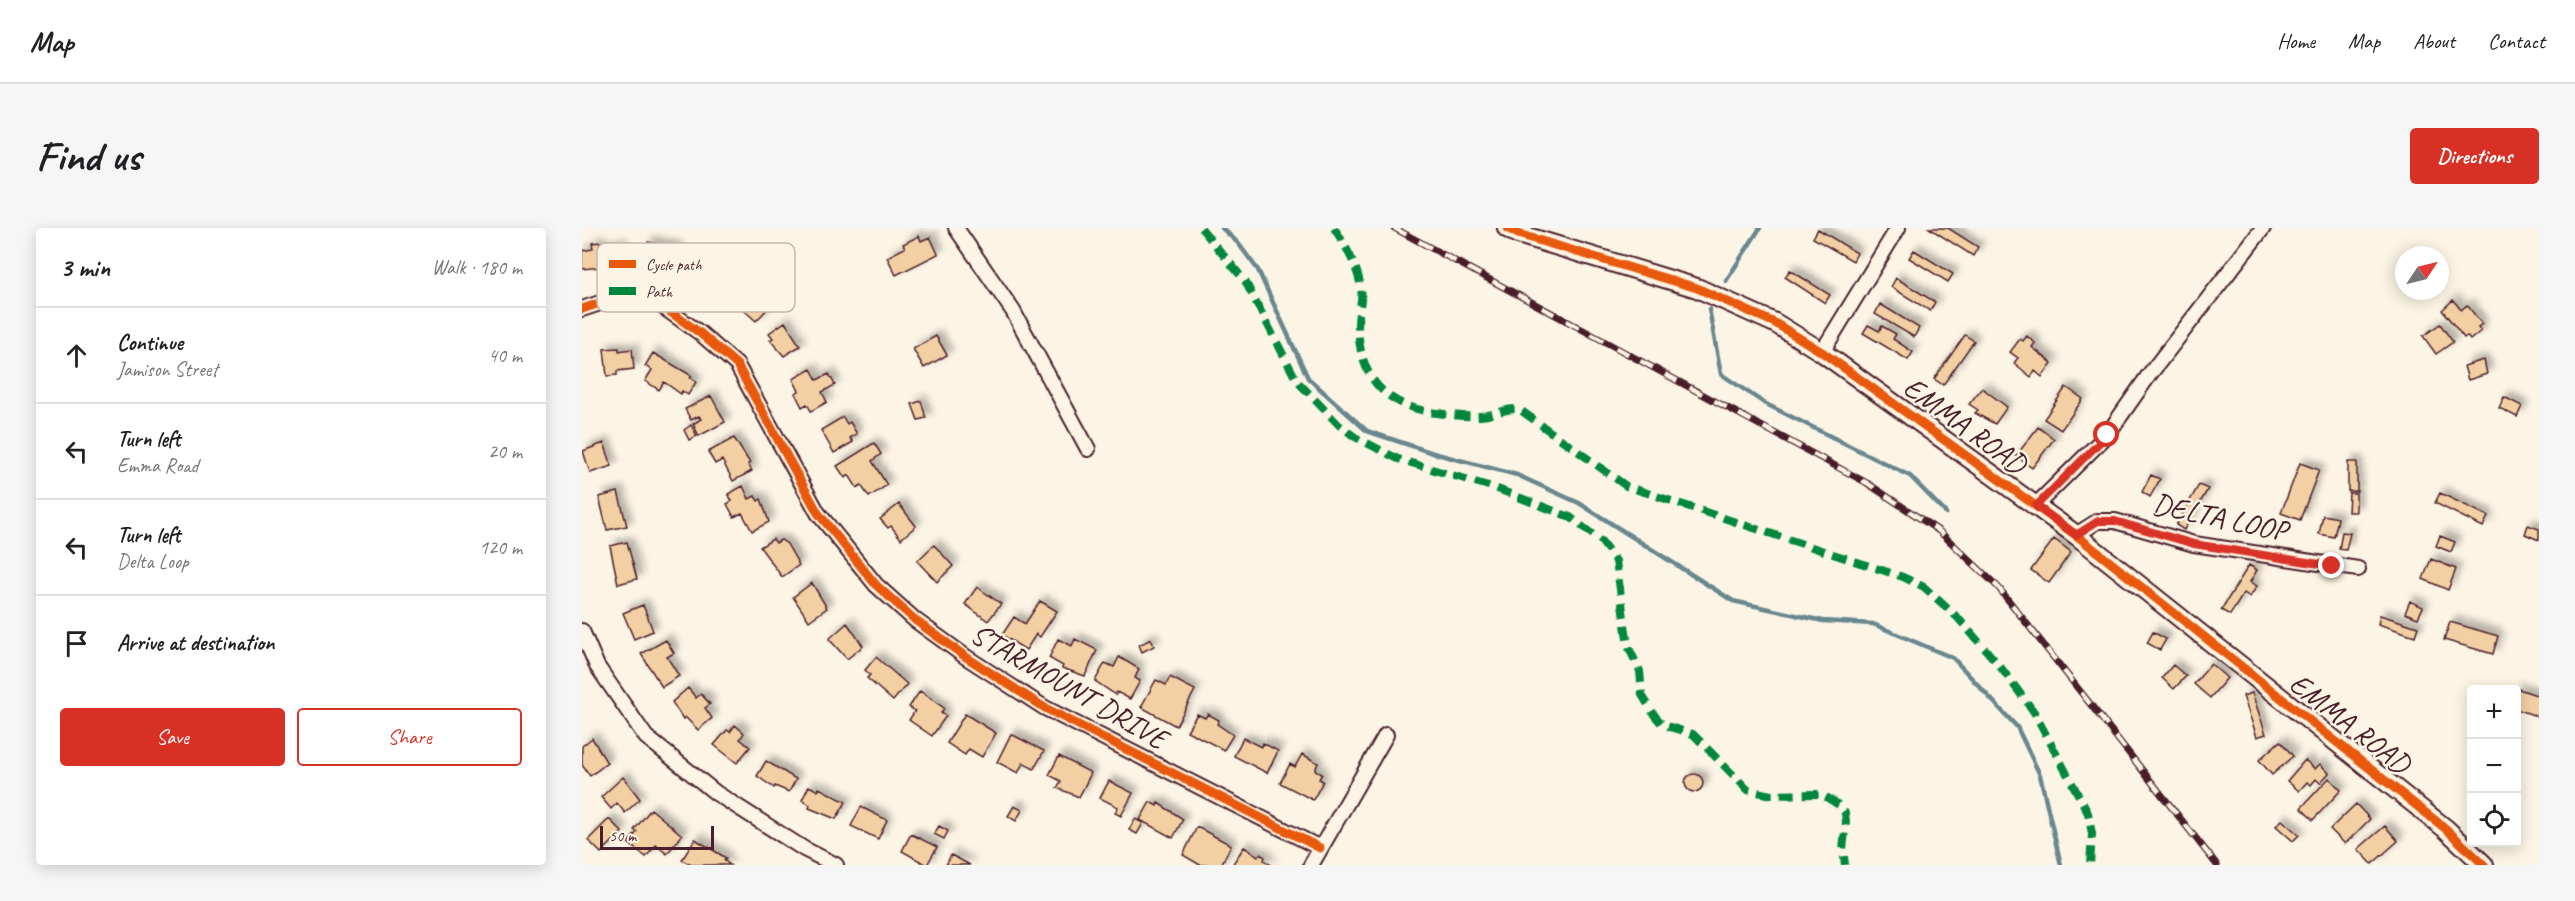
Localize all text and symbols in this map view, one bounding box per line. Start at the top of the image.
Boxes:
text: Map [30,24,73,59]
text: Home [2277,28,2315,54]
text: Map [2348,28,2380,54]
text: About [2413,28,2455,54]
text: Contact [2488,28,2545,54]
button: Directions [2410,128,2539,184]
text: Find us [36,130,141,183]
legend [597,243,795,312]
north arrow [2395,246,2449,300]
text: 3 min [60,251,110,284]
text: Walk · 180 m [432,255,522,280]
text: Cycle path [646,255,702,275]
text: Path [646,282,673,302]
text: Continue [117,329,183,357]
icon: ahead [60,339,93,372]
text: 40 m [488,343,522,368]
text: Jamison Street [117,357,218,382]
street label: EMMA ROAD [1896,368,2036,484]
route start [2093,421,2119,447]
text: Turn left [117,425,181,453]
icon: left [60,435,93,468]
text: 20 m [488,439,522,464]
text: Emma Road [117,453,198,478]
street label: DELTA LOOP [2149,484,2294,551]
text: Turn left [117,521,181,549]
icon: left [60,531,93,564]
text: 120 m [479,535,522,560]
text: Delta Loop [117,549,189,574]
route end [2318,552,2344,578]
street label: STARMOUNT DRIVE [964,614,1177,759]
icon: arrive [60,627,93,660]
text: Arrive at destination [117,629,274,657]
street label: EMMA ROAD [2282,664,2420,784]
map controls [2467,685,2521,847]
button: + [2467,685,2521,739]
button: Save [60,708,285,766]
button: Share [297,708,522,766]
button: − [2467,739,2521,793]
button: locate [2467,793,2521,847]
scale bar [600,823,714,850]
text: 50 m [609,826,636,846]

